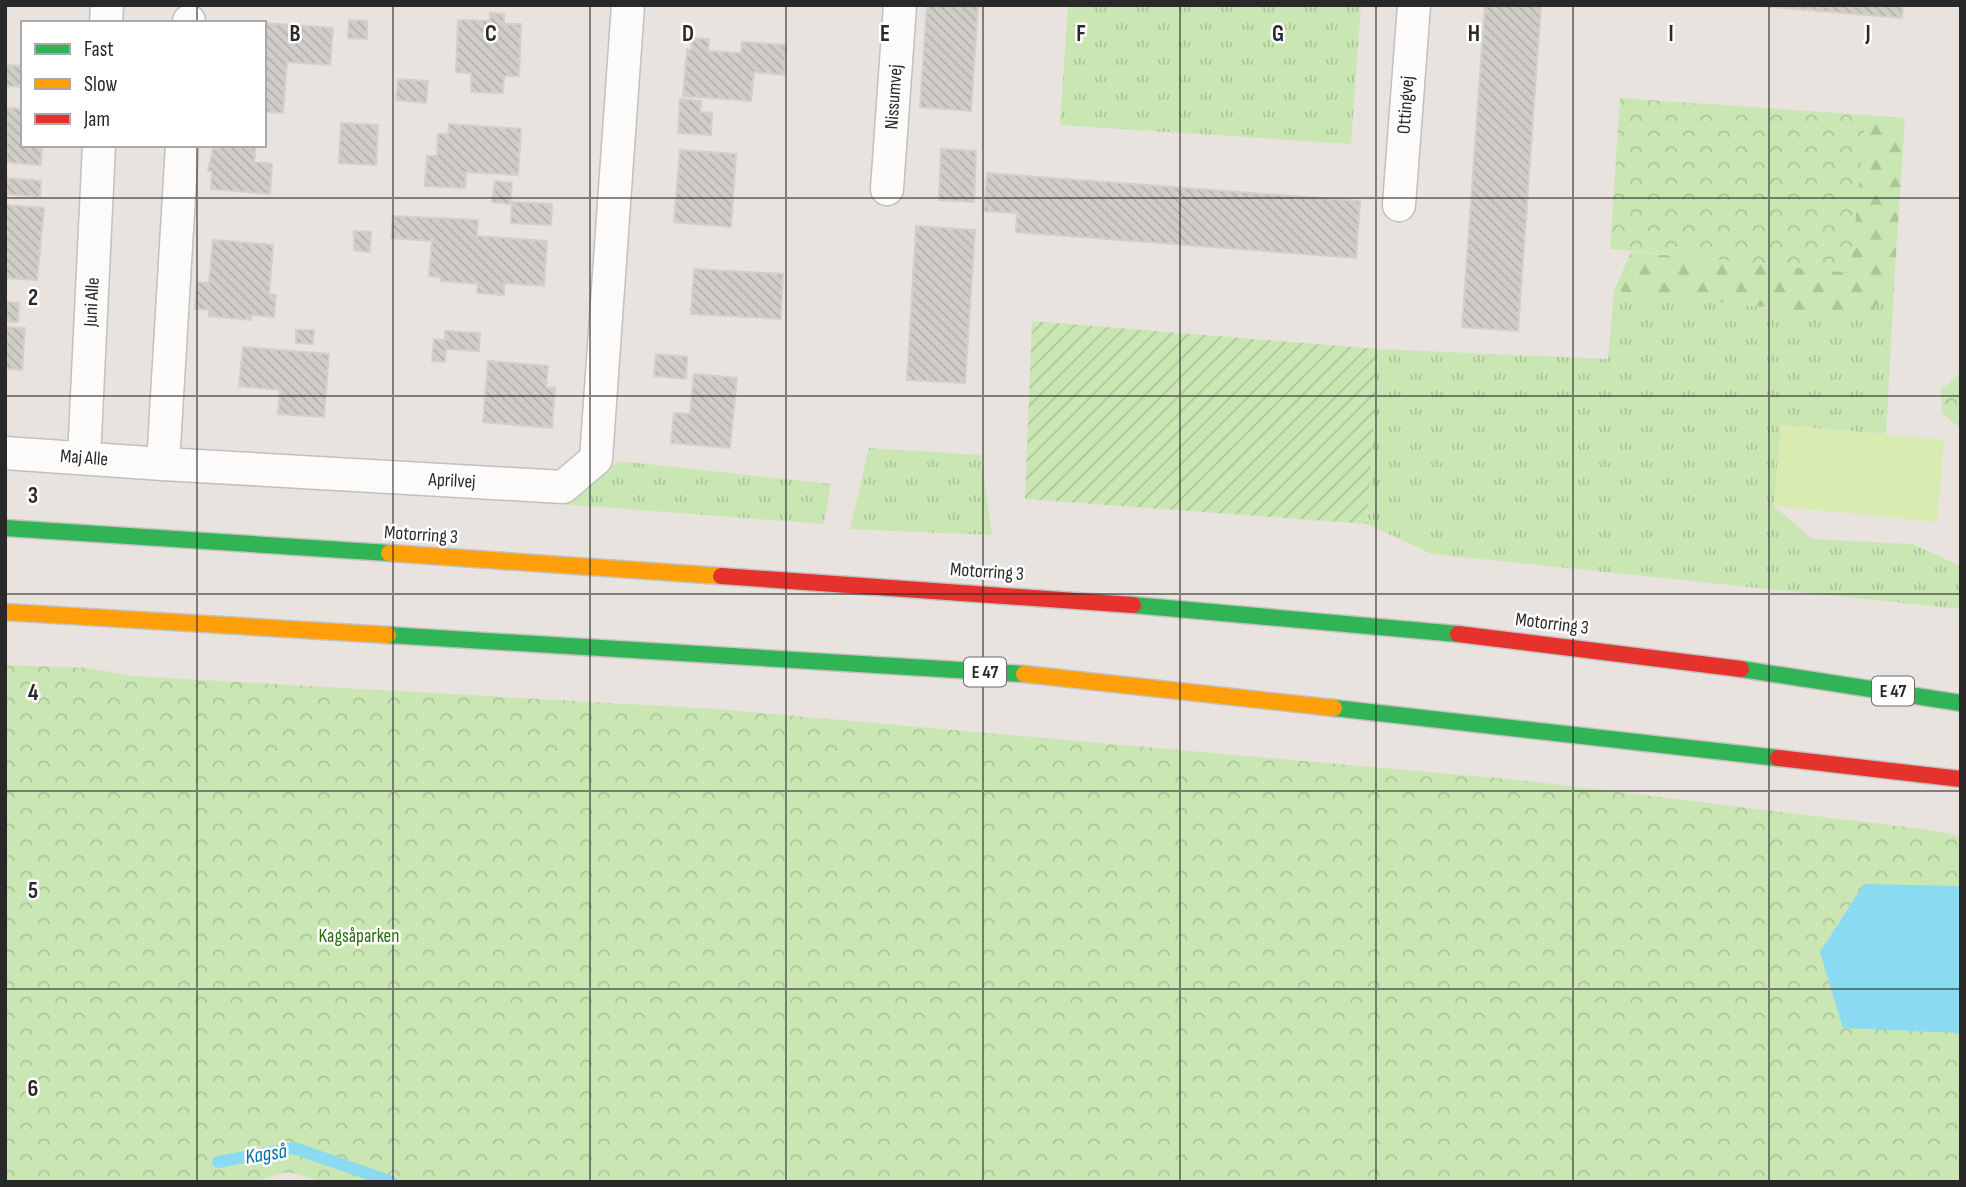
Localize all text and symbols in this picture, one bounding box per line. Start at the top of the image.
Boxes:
text: B [290,20,301,48]
text: C [485,20,497,48]
text: D [682,20,694,48]
text: E [880,20,890,48]
text: F [1076,20,1086,48]
text: G [1272,20,1284,48]
text: H [1468,20,1480,48]
text: I [1668,20,1674,48]
text: J [1864,20,1871,48]
legend [21,21,266,147]
text: Fast [84,37,114,62]
street label: Nissumvej [880,64,908,130]
text: Slow [84,72,118,97]
street label: Ottingvej [1393,75,1419,135]
text: Jam [83,107,110,132]
street label: Juni Alle [79,277,105,328]
text: 2 [28,284,38,312]
street label: Maj Alle [59,445,109,471]
street label: Aprilvej [427,468,476,494]
text: 3 [28,482,38,510]
street label: Motorring 3 [383,521,459,549]
street label: Motorring 3 [949,558,1025,586]
street label: Motorring 3 [1514,608,1590,640]
road number: E 47 [964,658,1006,686]
road number: E 47 [1872,676,1914,706]
text: 4 [28,679,39,707]
text: 5 [28,877,38,905]
park label: Kagsåparken [319,925,399,948]
text: 6 [28,1075,38,1103]
water label: Kagså [243,1138,289,1170]

